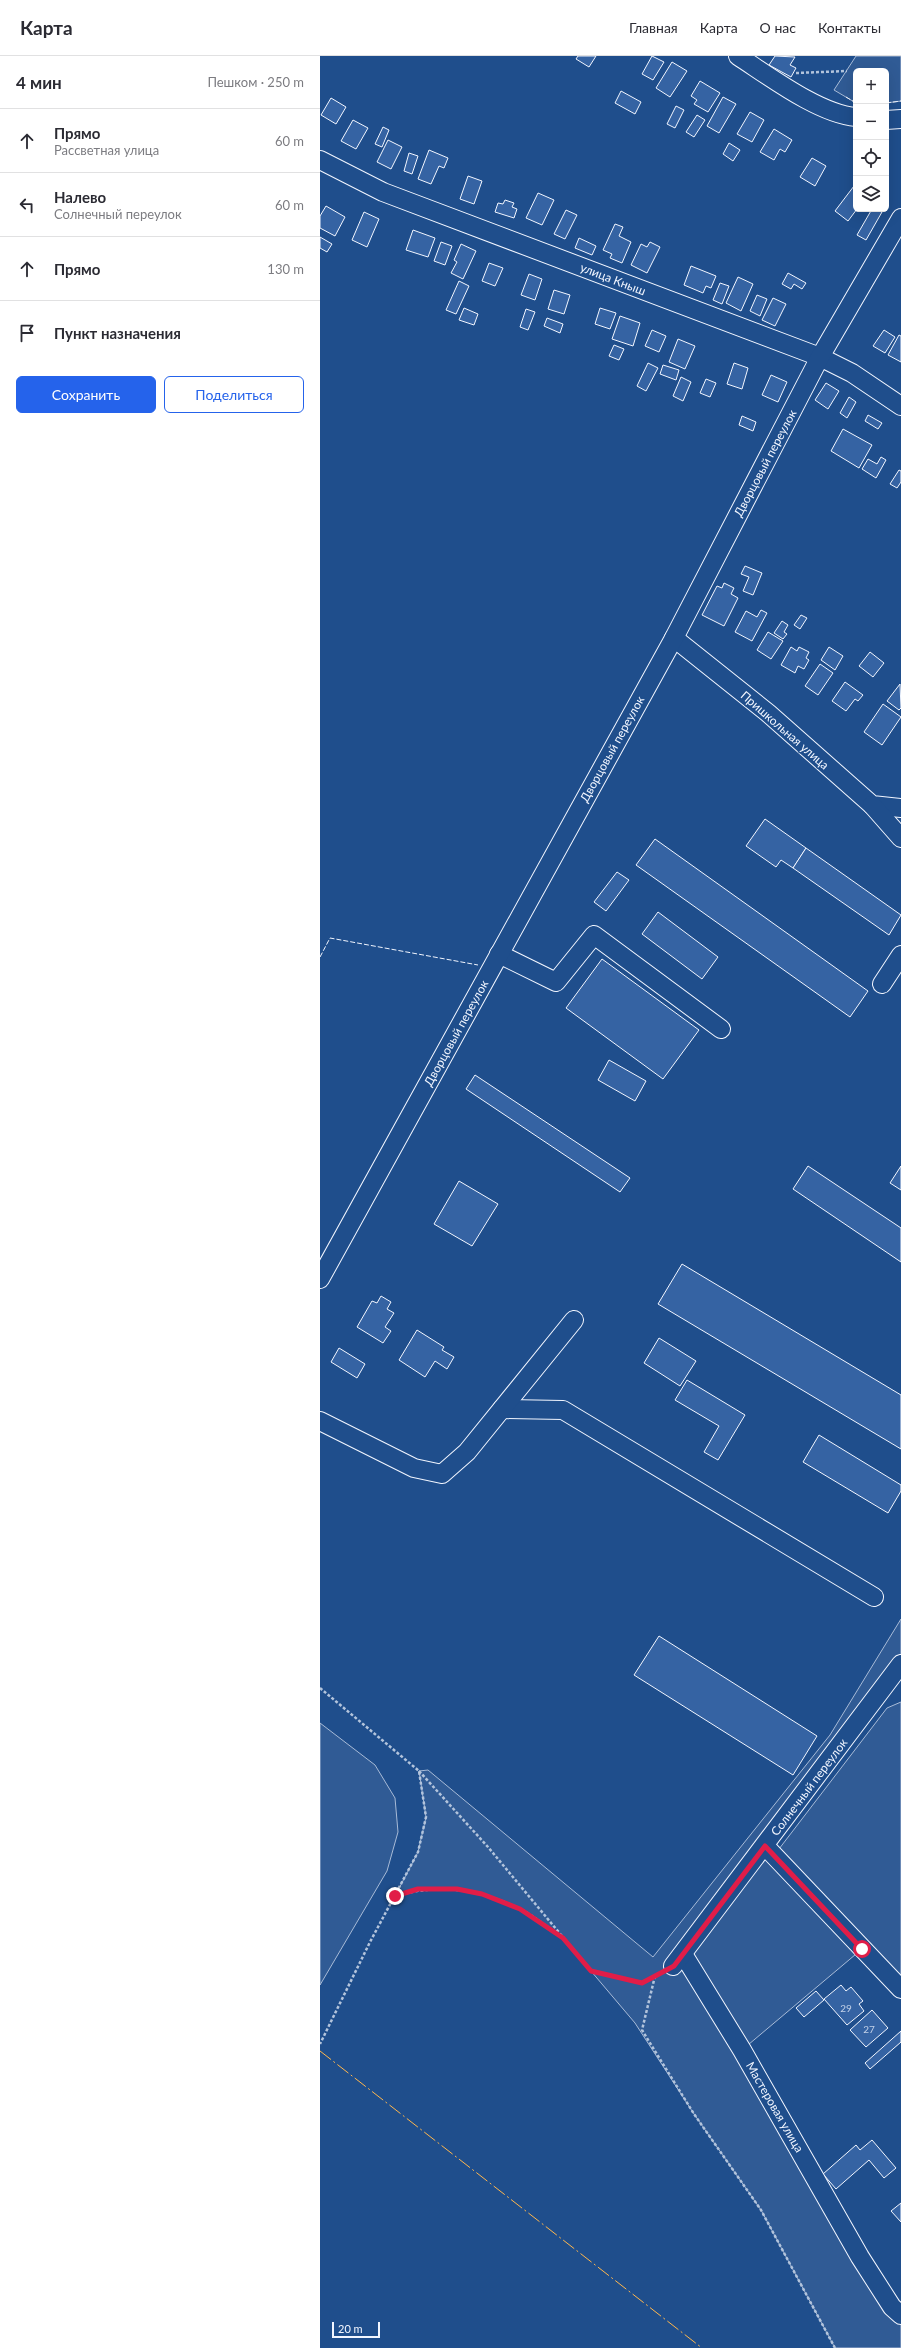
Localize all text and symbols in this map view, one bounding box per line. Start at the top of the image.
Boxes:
text: Карта [20,16,73,39]
text: Главная [629,19,678,36]
text: Карта [700,19,738,36]
text: О нас [760,19,796,36]
text: Контакты [818,19,881,36]
map controls [853,68,889,212]
button: + [853,68,889,104]
text: 4 мин [16,72,62,93]
text: Пешком · 250 m [207,74,304,90]
button: − [853,104,889,140]
text: Прямо [54,124,100,142]
icon: ahead [16,130,38,152]
text: 60 m [275,133,304,149]
button: locate [853,140,889,176]
text: Рассветная улица [54,142,159,158]
button: layers [853,176,889,212]
text: Налево [54,188,106,206]
icon: left [16,194,38,216]
text: 60 m [275,197,304,213]
text: Солнечный переулок [54,206,182,222]
icon: ahead [16,258,38,280]
text: Прямо [54,260,100,278]
street label: улица Кныш [578,260,648,298]
text: 130 m [267,261,304,277]
icon: arrive [16,322,38,344]
text: Пункт назначения [54,324,181,342]
button: Сохранить [16,376,156,413]
button: Поделиться [164,376,304,413]
street label: Дворцовый переулок [730,406,800,519]
street label: Пришкольная улица [738,688,832,772]
street label: Дворцовый переулок [577,693,648,805]
street label: Дворцовый переулок [421,977,492,1089]
street label: Солнечный переулок [768,1735,851,1839]
route end [386,1887,404,1905]
route start [853,1940,871,1958]
house number: 29 [840,2002,852,2014]
house number: 27 [863,2023,875,2035]
street label: Мастеровая улица [743,2059,807,2155]
scale bar [332,2320,380,2339]
text: 20 m [338,2322,363,2335]

